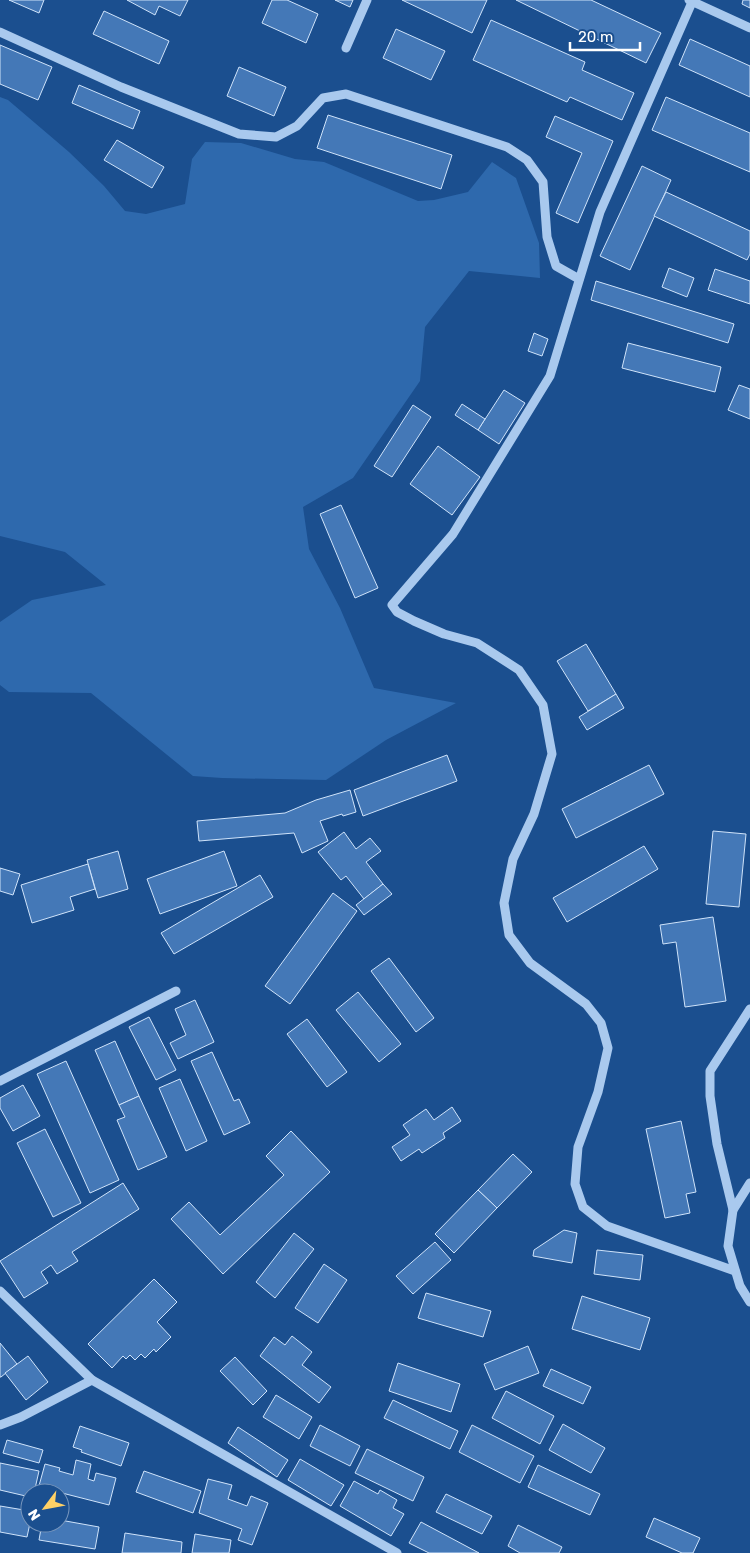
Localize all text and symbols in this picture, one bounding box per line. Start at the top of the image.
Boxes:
scale bar [570,20,640,52]
text: 20 m [578,28,613,46]
north arrow [20,1483,70,1533]
text: N [25,1506,44,1523]

